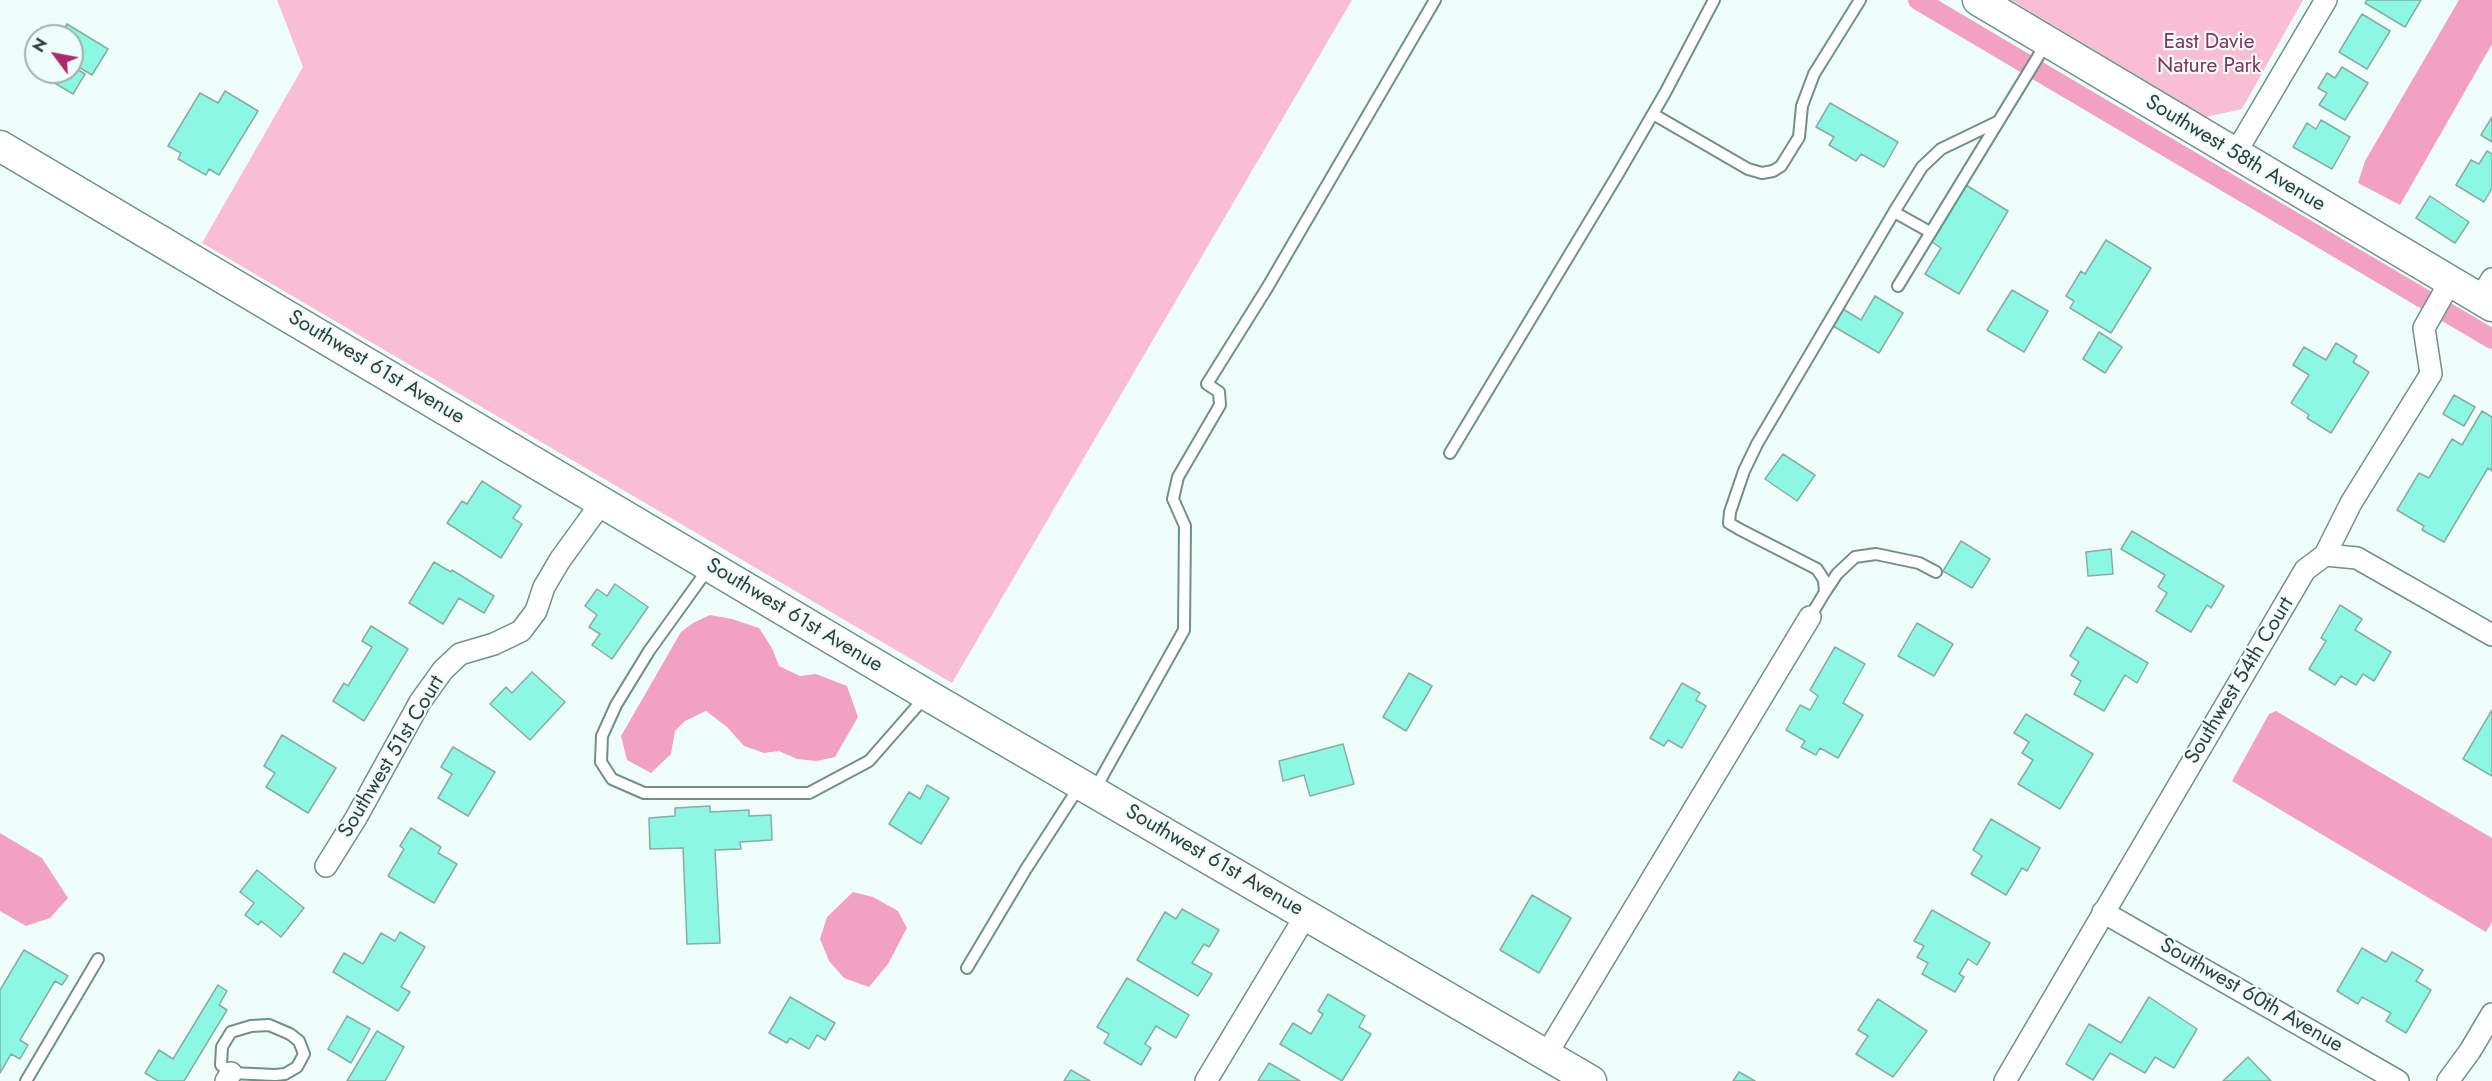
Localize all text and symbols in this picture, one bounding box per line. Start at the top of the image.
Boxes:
north arrow [24,24,84,84]
park label: East Davie Nature Park [2157,30,2261,80]
text: N [27,34,53,57]
street label: Southwest 58th Avenue [2140,90,2330,218]
street label: Southwest 61st Avenue [283,305,469,431]
street label: Southwest 61st Avenue [701,553,887,679]
street label: Southwest 54th Court [2180,593,2300,769]
street label: Southwest 51st Court [334,671,450,843]
street label: Southwest 61st Avenue [1121,800,1307,922]
street label: Southwest 60th Avenue [2155,933,2347,1059]

